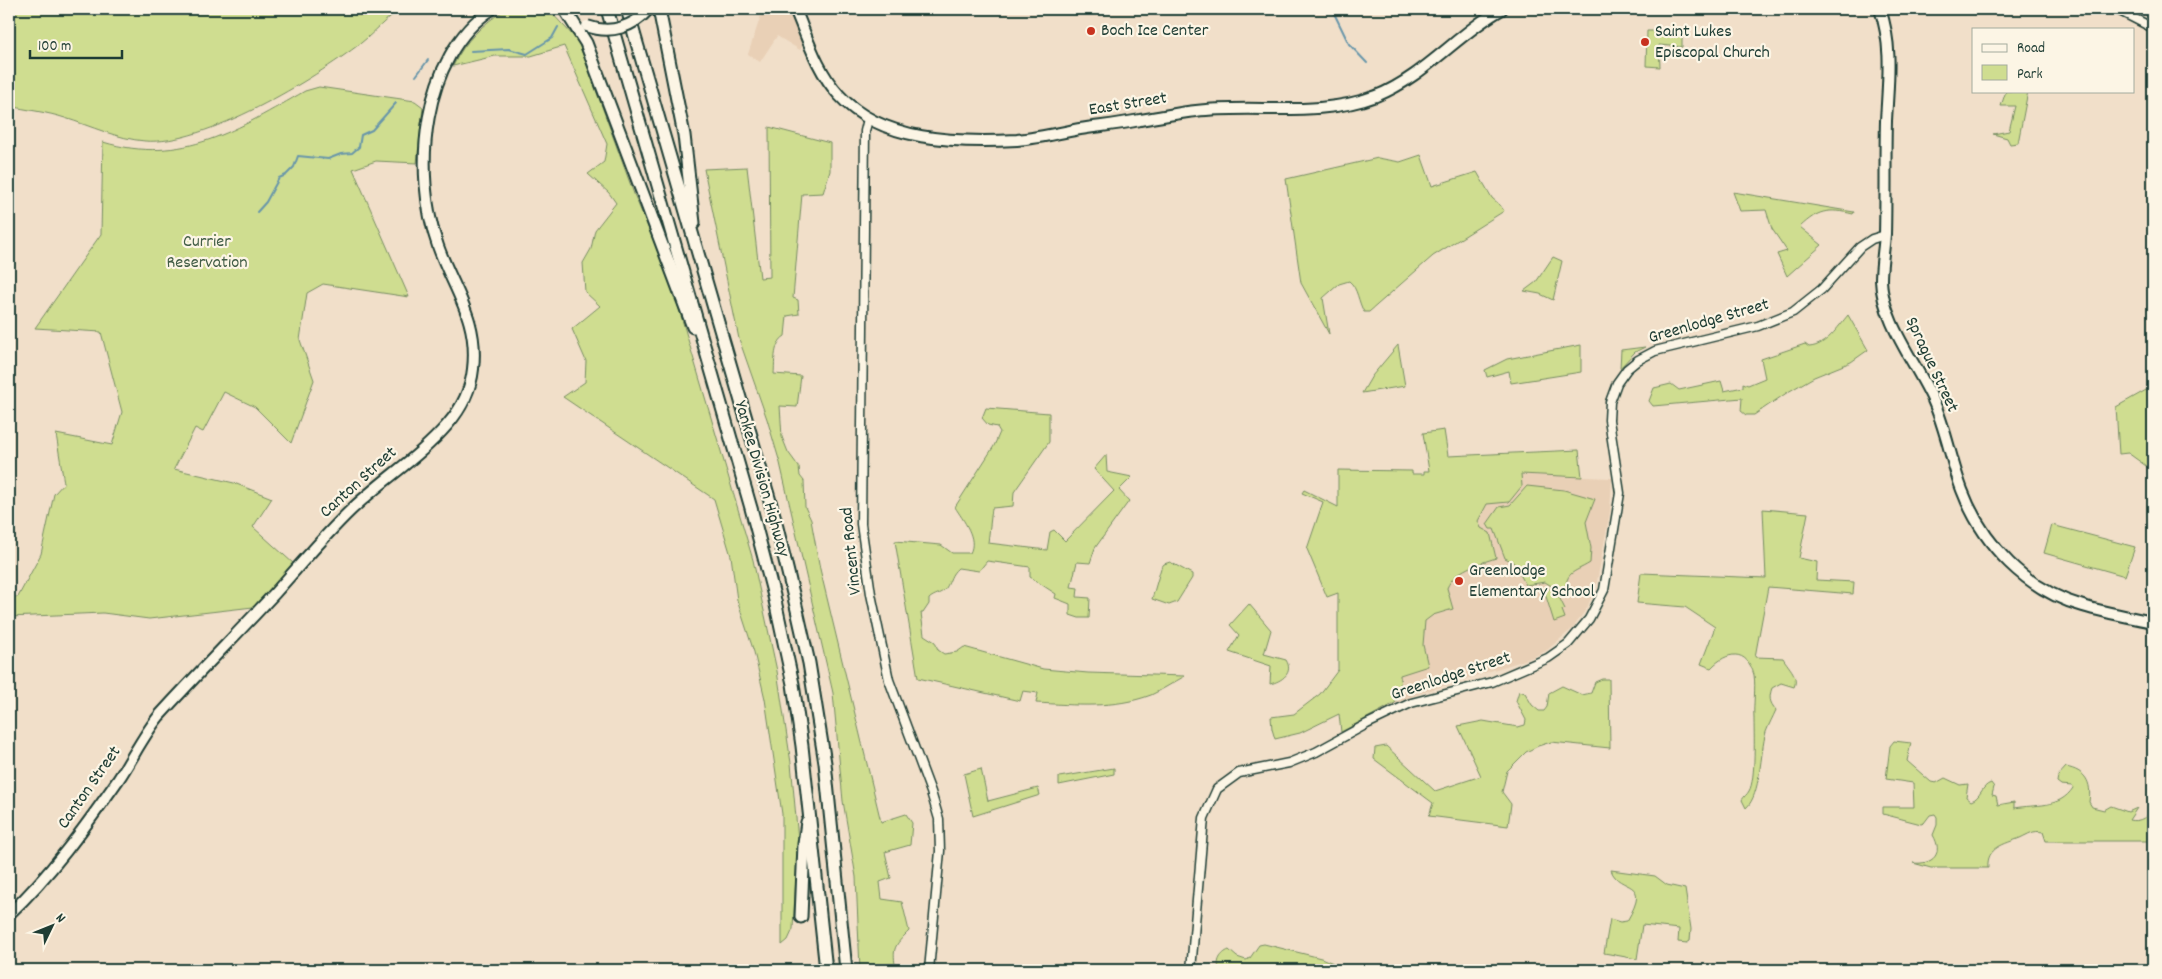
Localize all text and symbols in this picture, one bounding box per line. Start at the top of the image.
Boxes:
place label: Boch Ice Center [1101,19,1209,44]
place label: Saint Lukes Episcopal Church [1655,20,1770,66]
marker: Boch Ice Center [1085,25,1097,37]
scale bar [30,28,122,60]
legend [1972,28,2134,92]
text: 100 m [38,36,71,58]
marker: Saint Lukes Episcopal Church [1639,36,1651,48]
text: Road [2017,38,2045,60]
text: Park [2017,64,2043,86]
street label: East Street [1087,86,1169,124]
park label: Currier Reservation [166,230,248,276]
street label: Greenlodge Street [1646,293,1773,351]
street label: Sprague Street [1898,313,1964,417]
street label: Yankee Division Highway [727,398,795,561]
street label: Canton Street [315,441,403,525]
street label: Vincent Road [835,506,869,596]
place label: Greenlodge Elementary School [1469,559,1596,605]
marker: Greenlodge Elementary School [1453,575,1465,587]
street label: Greenlodge Street [1388,646,1514,708]
street label: Canton Street [52,741,128,835]
north arrow [28,902,78,952]
text: N [50,909,70,928]

